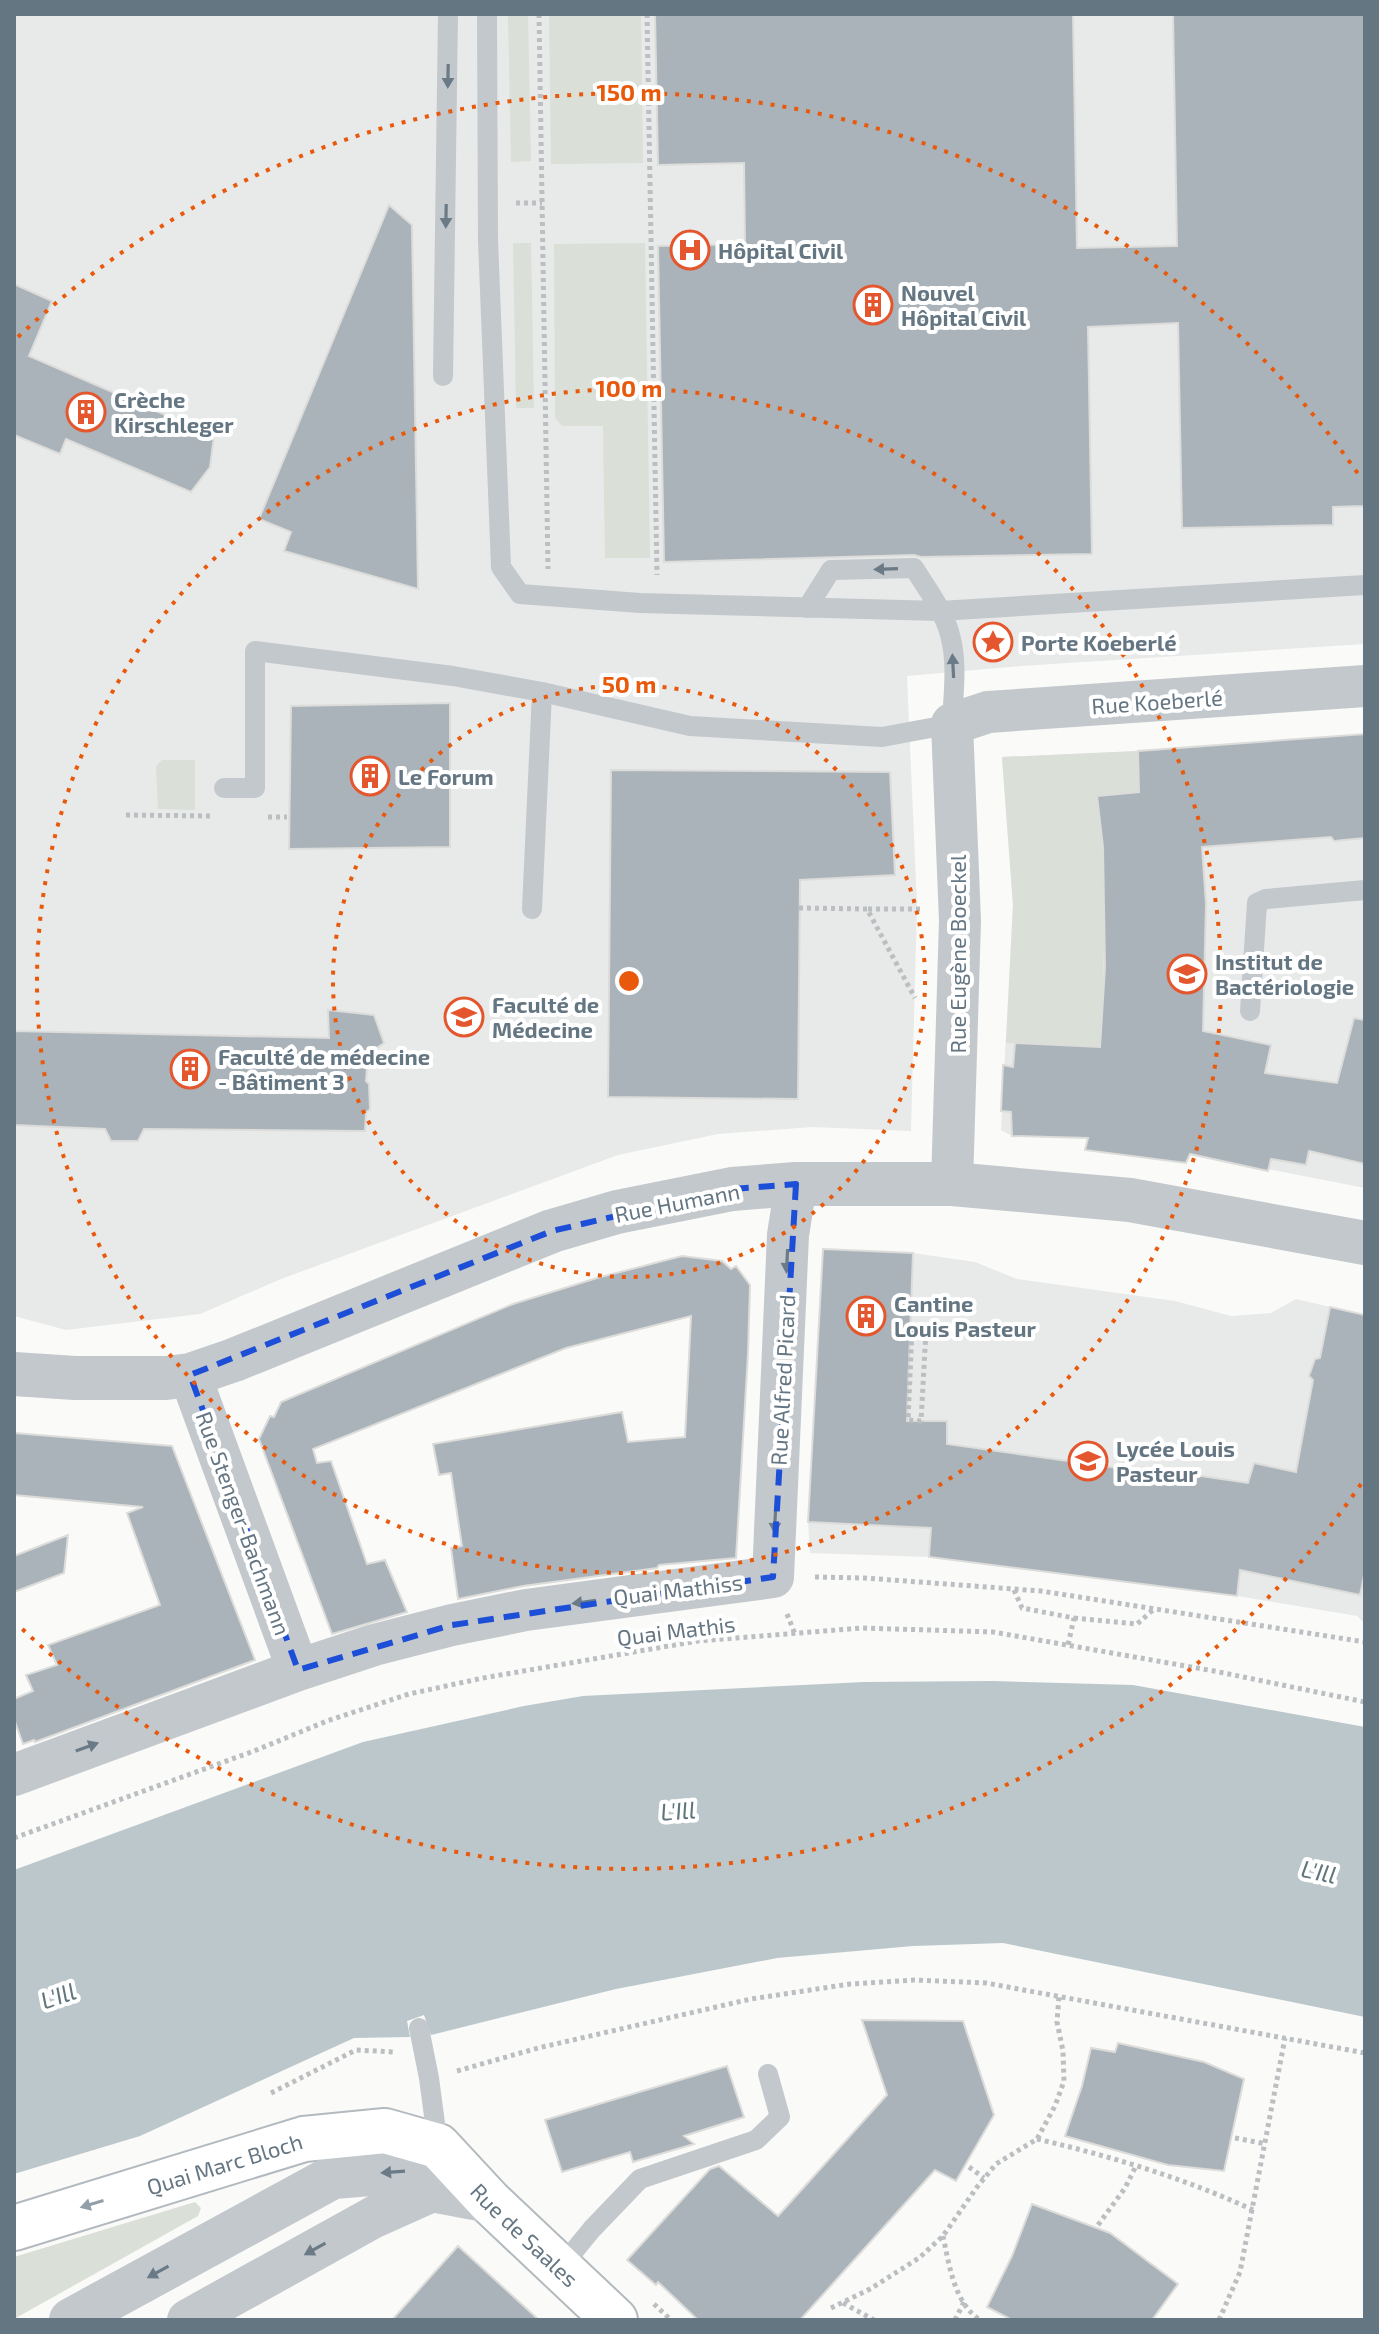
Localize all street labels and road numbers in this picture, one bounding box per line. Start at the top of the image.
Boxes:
street label: Rue Koeberlé [1091,683,1223,719]
street label: Rue Eugène Boeckel [944,854,970,1054]
street label: Rue Humann [612,1177,742,1227]
street label: Rue Alfred Picard [765,1294,799,1466]
street label: Rue Stenger-Bachmann [191,1408,297,1638]
street label: Quai Mathiss [612,1568,744,1611]
street label: Quai Mathis [615,1610,737,1651]
street label: Quai Marc Bloch [143,2127,305,2201]
street label: Rue de Saales [466,2177,584,2292]

